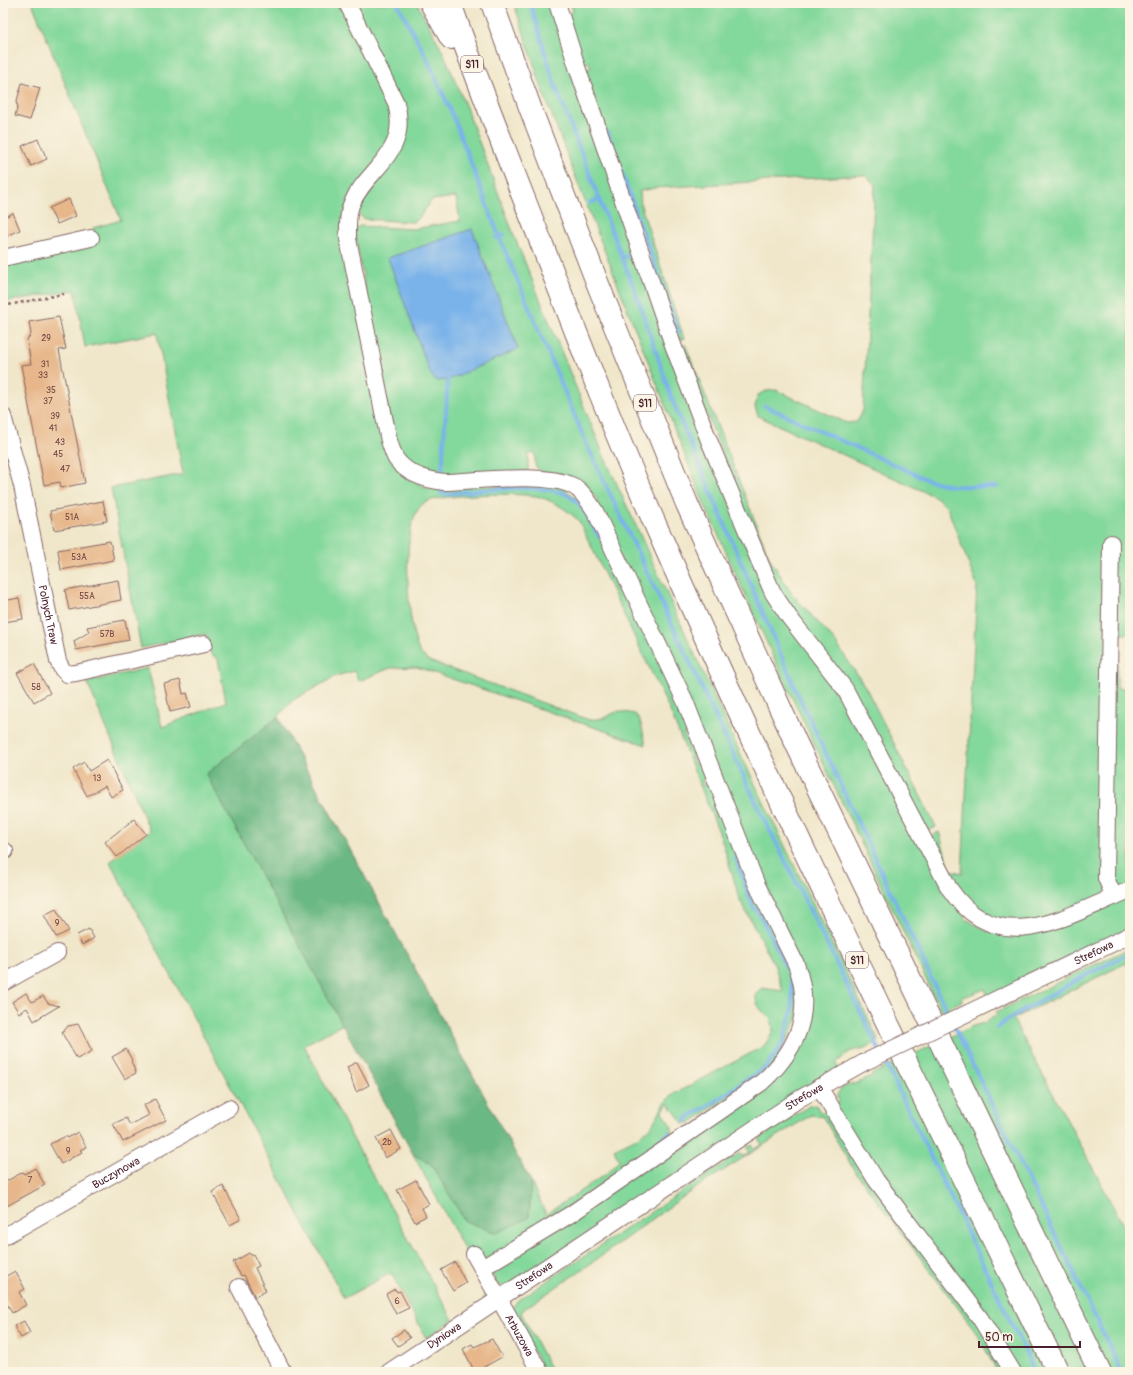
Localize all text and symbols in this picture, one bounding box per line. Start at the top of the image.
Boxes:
road number: S11 [461,56,483,72]
house number: 29 [41,333,51,344]
house number: 31 [41,359,49,370]
house number: 33 [38,370,48,381]
house number: 35 [46,385,56,396]
road number: S11 [634,395,656,411]
house number: 37 [43,396,53,407]
house number: 39 [50,411,60,422]
house number: 41 [49,423,57,434]
house number: 43 [55,437,65,448]
house number: 45 [53,449,63,460]
house number: 47 [60,464,70,475]
house number: 51A [65,512,79,523]
house number: 53A [71,552,87,563]
street label: Polnych Traw [36,584,61,646]
house number: 55A [79,591,95,602]
house number: 57B [100,629,114,640]
house number: 58 [31,682,41,693]
house number: 13 [93,773,101,784]
house number: 9 [55,918,60,929]
street label: Strefowa [1072,938,1115,968]
road number: S11 [846,952,868,968]
street label: Strefowa [783,1081,826,1114]
house number: 2b [382,1137,392,1148]
house number: 9 [66,1146,71,1157]
street label: Buczynowa [90,1154,142,1192]
house number: 7 [28,1175,33,1186]
street label: Strefowa [513,1259,555,1293]
house number: 6 [394,1296,400,1307]
street label: Arbuzowa [502,1312,536,1359]
street label: Dyniowa [425,1320,464,1352]
scale bar [979,1323,1080,1349]
text: 50 m [985,1330,1013,1345]

